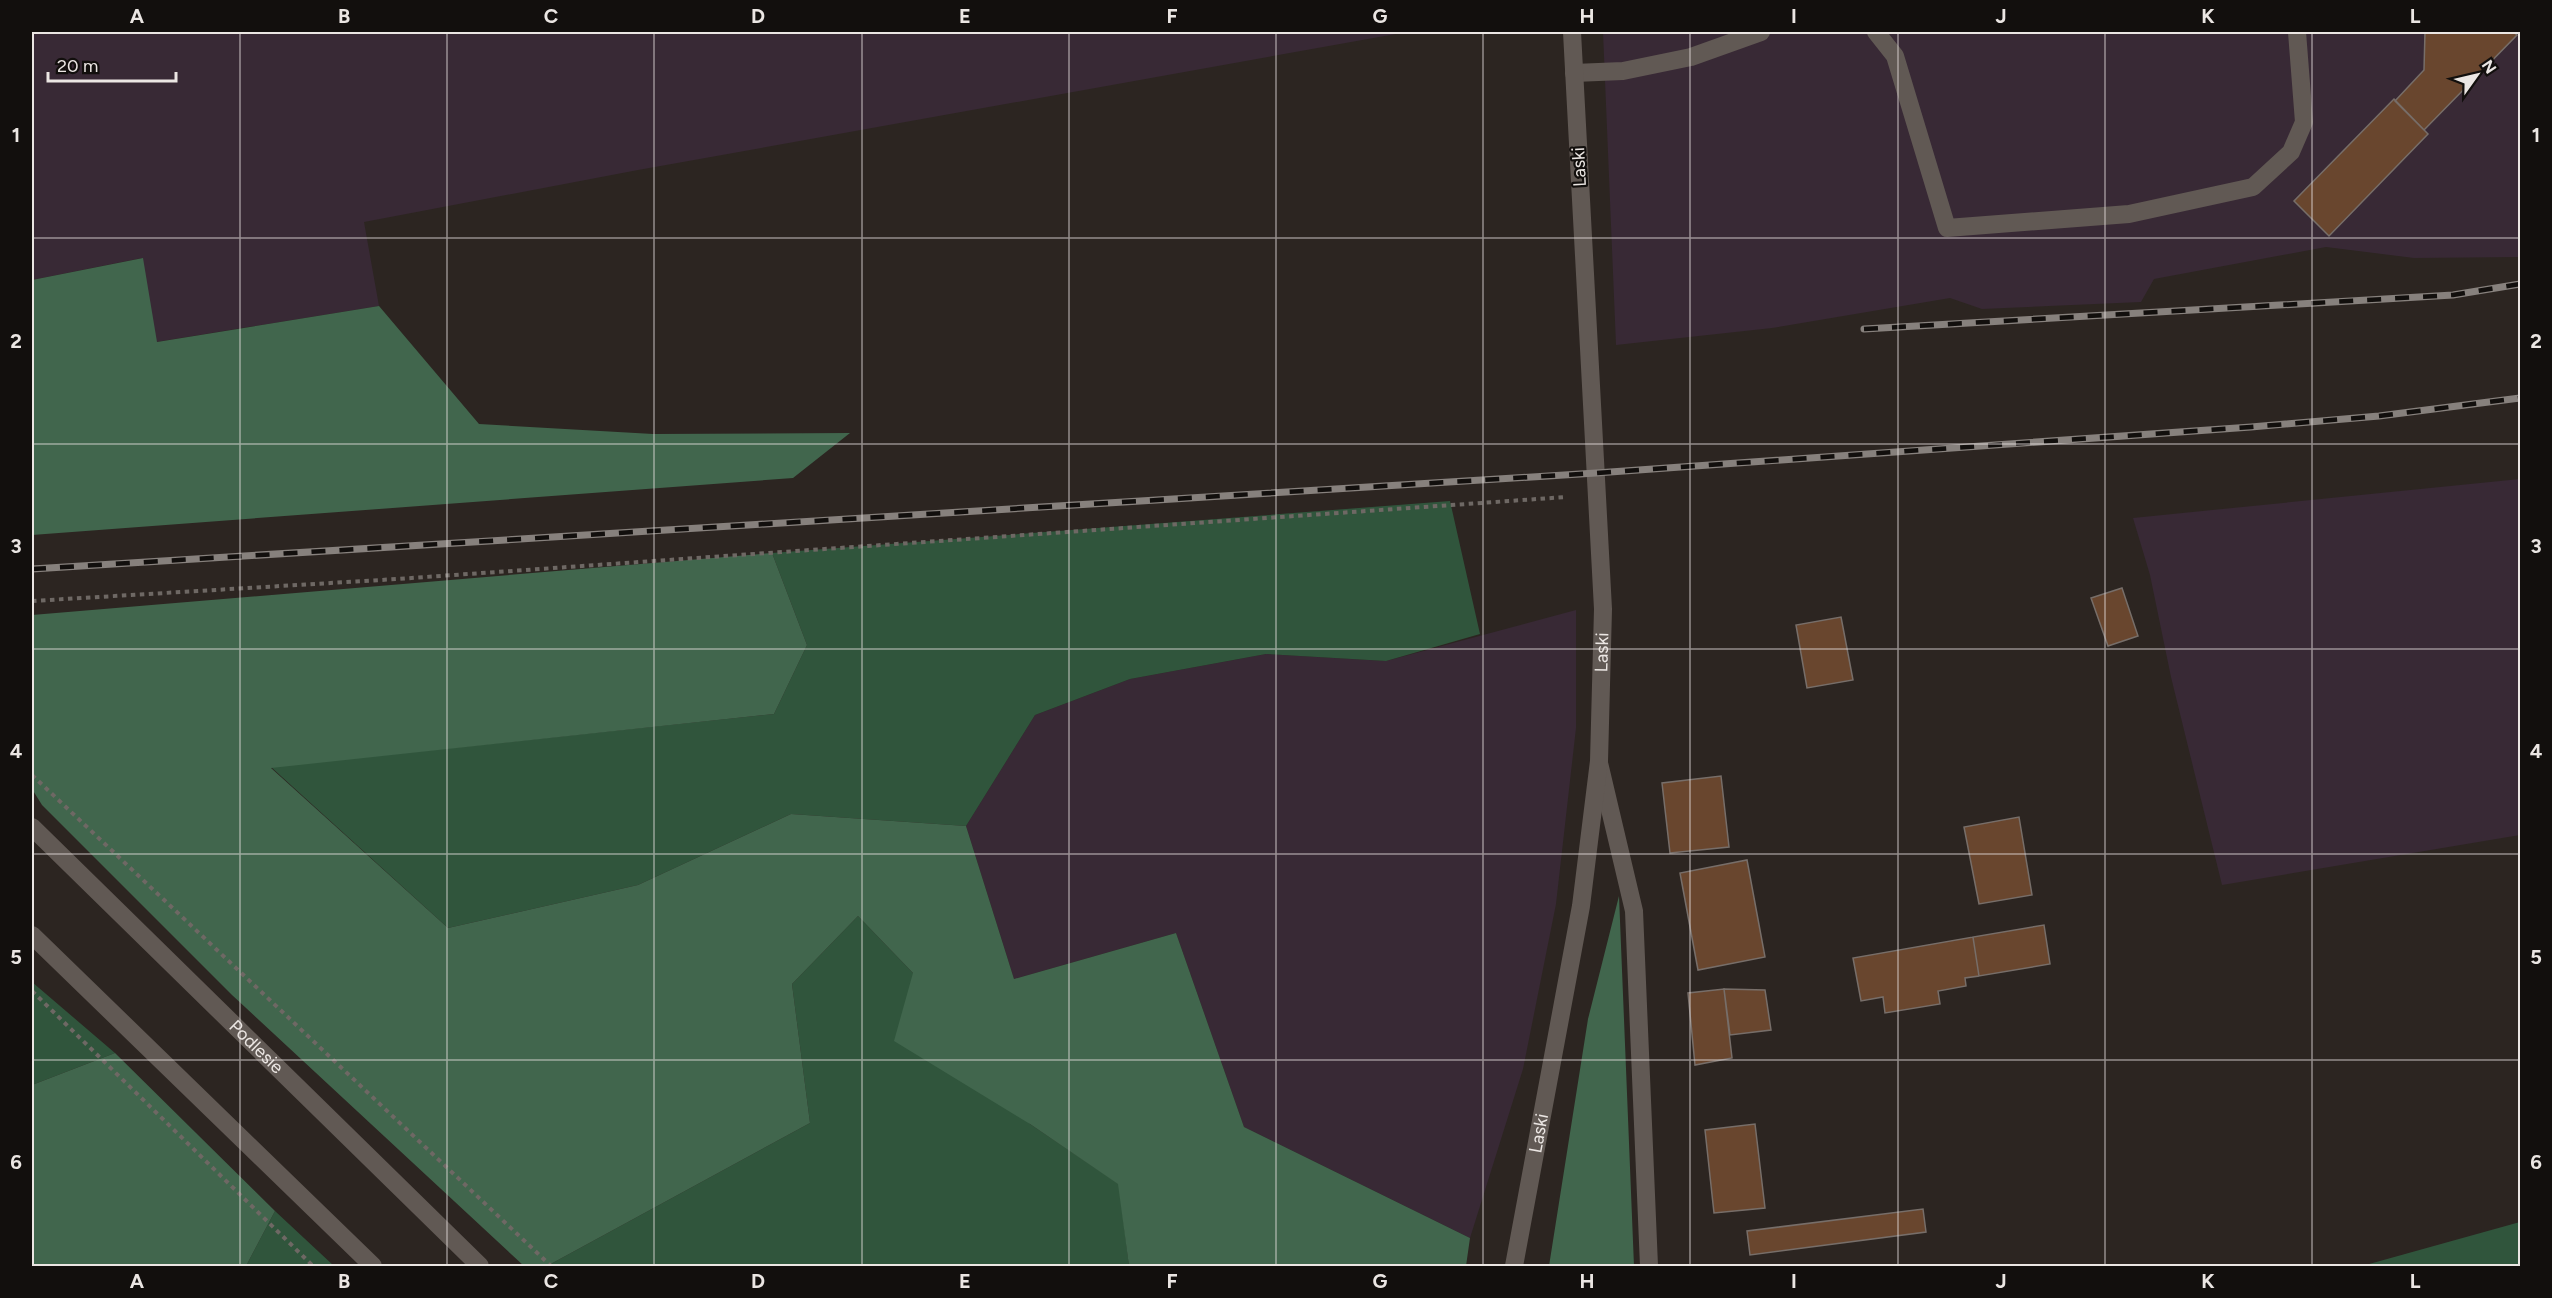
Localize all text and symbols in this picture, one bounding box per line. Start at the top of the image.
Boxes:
text: A [130,4,145,28]
text: B [338,4,350,28]
text: C [544,4,558,28]
text: D [751,4,765,28]
text: E [959,4,971,28]
text: F [1166,4,1178,28]
text: G [1373,4,1388,28]
text: H [1580,4,1595,28]
text: I [1791,4,1797,28]
text: J [1995,4,2007,28]
text: K [2201,4,2215,28]
text: L [2410,4,2421,28]
scale bar [48,45,176,83]
north arrow [2447,45,2507,105]
text: 20 m [57,55,98,77]
text: N [2478,56,2500,77]
text: 1 [12,123,20,147]
text: 1 [2532,123,2540,147]
street label: Laski [1567,147,1591,187]
text: 2 [10,329,22,353]
text: 2 [2530,329,2542,353]
text: 3 [10,534,22,558]
text: 3 [2530,534,2542,558]
street label: Laski [1590,632,1613,673]
text: 4 [10,739,23,763]
text: 4 [2530,739,2543,763]
text: 5 [10,945,22,969]
text: 5 [2530,945,2542,969]
street label: Podlesie [224,1015,288,1078]
street label: Laski [1524,1112,1553,1155]
text: 6 [10,1150,22,1174]
text: 6 [2530,1150,2542,1174]
text: A [130,1269,145,1293]
text: B [338,1269,350,1293]
text: C [544,1269,558,1293]
text: D [751,1269,765,1293]
text: E [959,1269,971,1293]
text: F [1166,1269,1178,1293]
text: G [1373,1269,1388,1293]
text: H [1580,1269,1595,1293]
text: I [1791,1269,1797,1293]
text: J [1995,1269,2007,1293]
text: K [2201,1269,2215,1293]
text: L [2410,1269,2421,1293]

